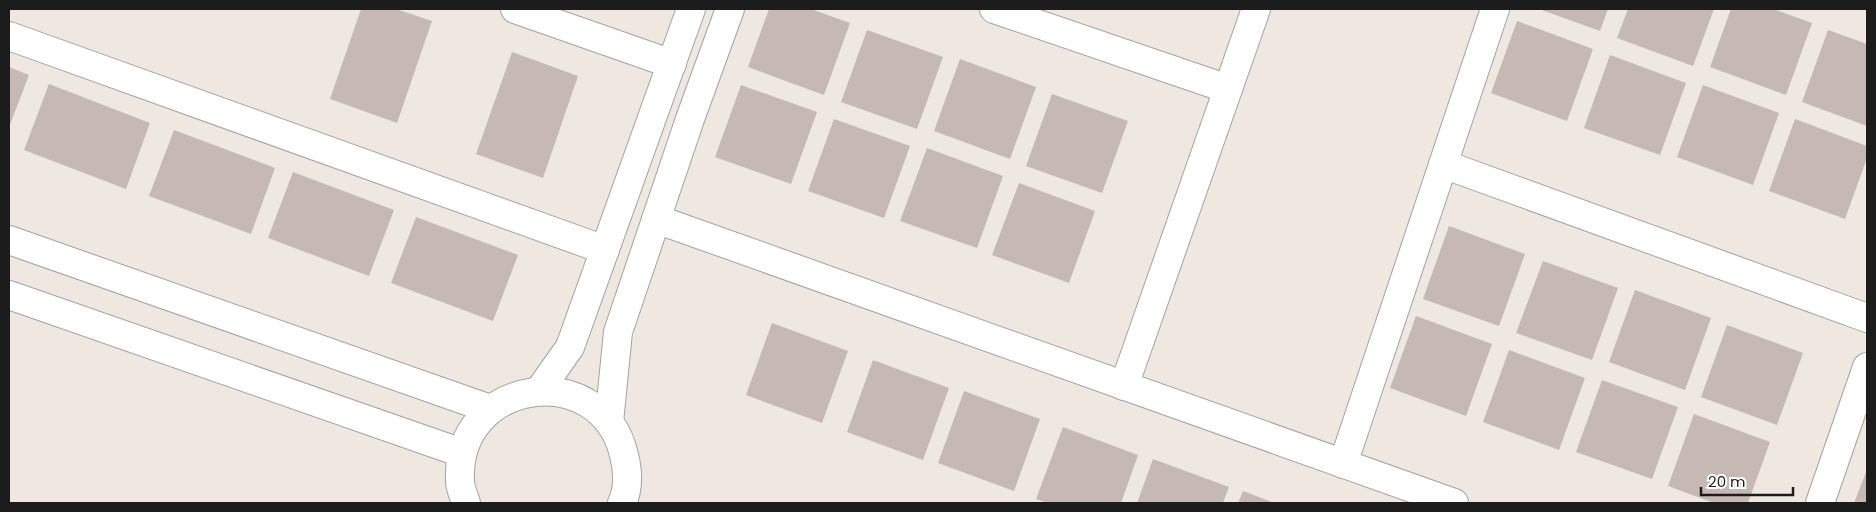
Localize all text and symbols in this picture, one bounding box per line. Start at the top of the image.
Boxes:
scale bar [1701,464,1794,496]
text: 20 m [1708,471,1746,492]

